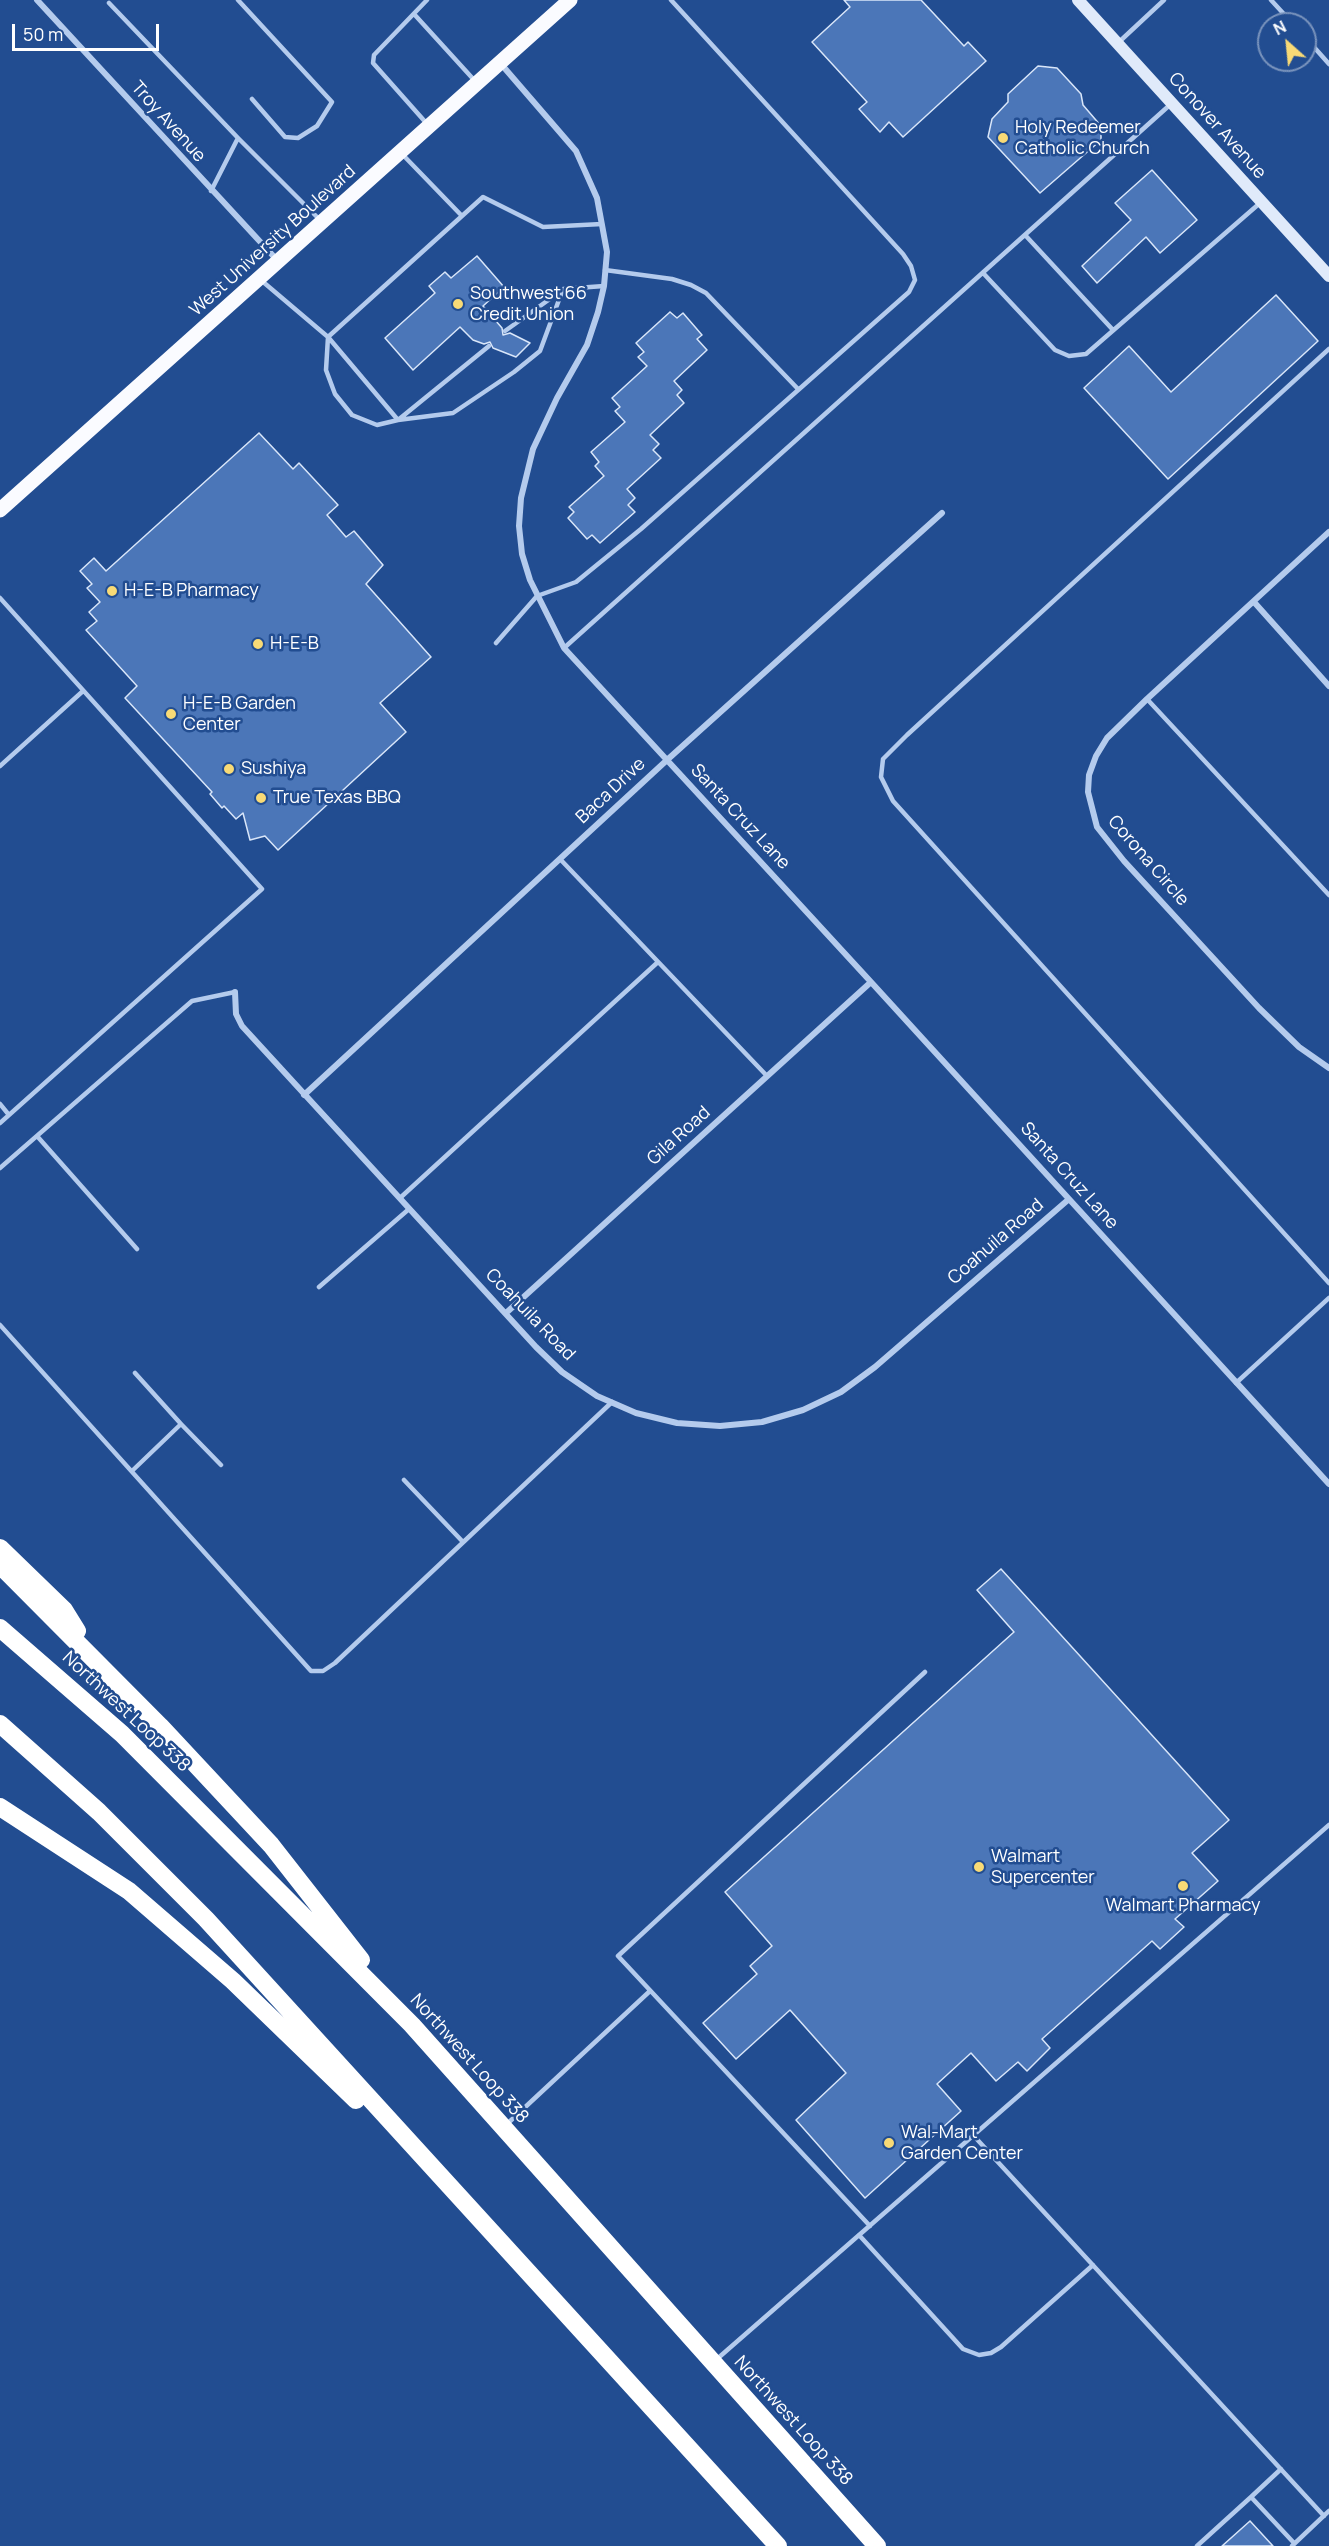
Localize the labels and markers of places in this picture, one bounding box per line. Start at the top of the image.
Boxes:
place label: Holy Redeemer Catholic Church [1015,117,1150,160]
marker: Holy Redeemer Catholic Church [996,131,1010,145]
place label: Southwest 66 Credit Union [470,283,587,326]
marker: Southwest 66 Credit Union [451,297,465,311]
place label: H-E-B Pharmacy [124,580,259,602]
marker: H-E-B Pharmacy [105,584,119,598]
place label: H-E-B [270,633,319,655]
marker: H-E-B [251,637,265,651]
place label: H-E-B Garden Center [183,693,296,736]
marker: H-E-B Garden Center [164,707,178,721]
place label: Sushiya [241,758,306,780]
marker: Sushiya [222,762,236,776]
place label: True Texas BBQ [273,787,401,809]
marker: True Texas BBQ [254,791,268,805]
place label: Walmart Supercenter [991,1846,1095,1888]
marker: Walmart Supercenter [972,1860,986,1874]
marker: Walmart Pharmacy [1176,1879,1190,1893]
place label: Walmart Pharmacy [1105,1895,1261,1917]
place label: Wal-Mart Garden Center [901,2122,1023,2164]
marker: Wal-Mart Garden Center [882,2136,896,2150]

